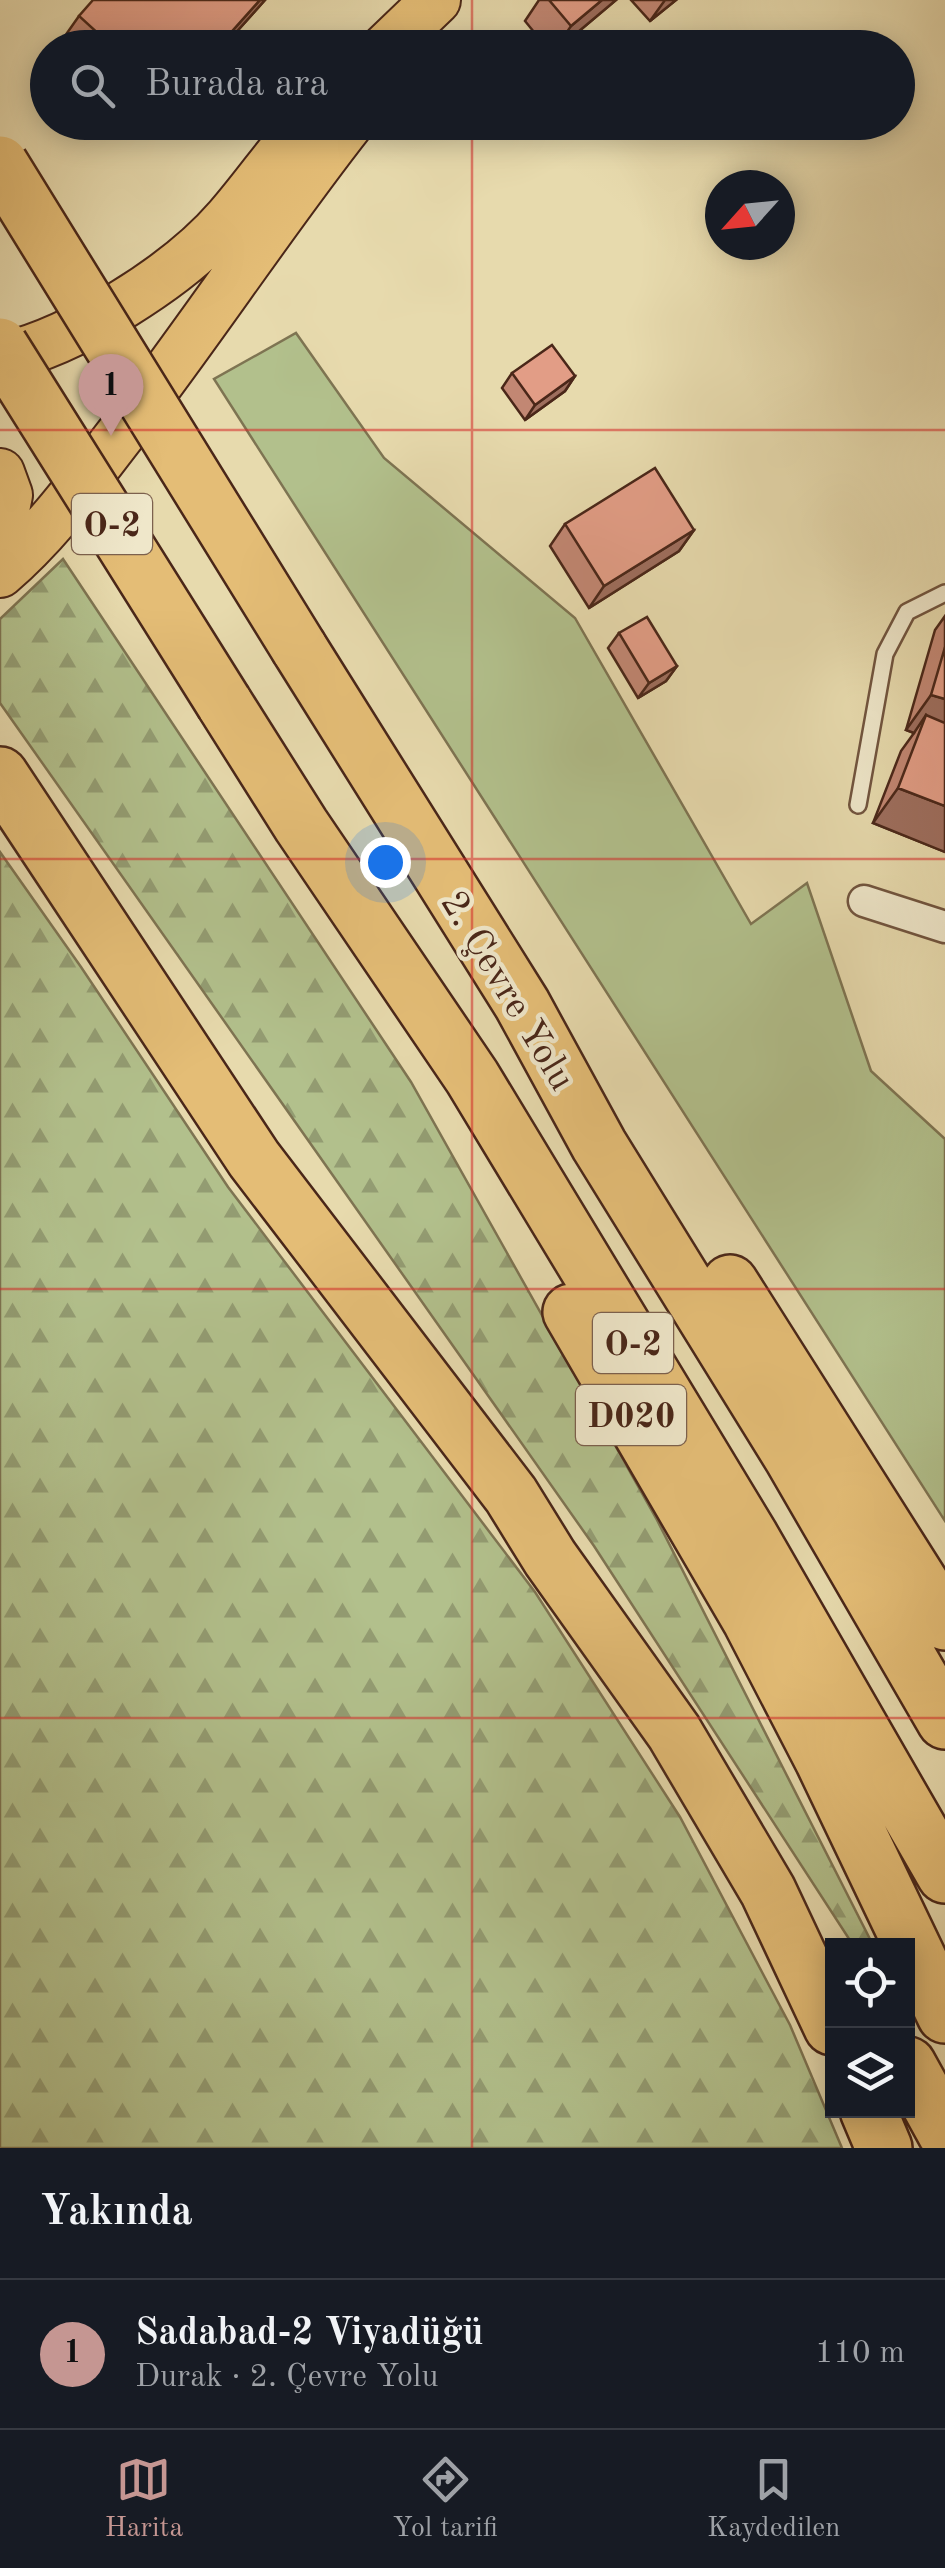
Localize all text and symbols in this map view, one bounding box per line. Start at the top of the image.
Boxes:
search box [30,30,915,140]
icon: search [65,58,120,113]
text: Burada ara [145,66,328,104]
north arrow [705,170,795,260]
pin: 1 [78,354,144,436]
road number: O-2 [72,494,152,554]
your location [360,837,411,888]
street label: 2. Çevre Yolu [432,886,581,1098]
road number: O-2 [593,1313,673,1373]
road number: D020 [576,1385,686,1445]
map controls [825,1938,915,2118]
button: locate [825,1938,915,2028]
button: layers [825,2028,915,2118]
text: Yakında [40,2192,193,2234]
text: Sadabad-2 Viyadüğü [135,2315,483,2353]
text: 1 [63,2338,82,2370]
text: 110 m [815,2338,905,2370]
text: Durak · 2. Çevre Yolu [135,2362,439,2394]
tab: Harita [105,2452,183,2547]
tab: Yol tarifi [393,2452,498,2547]
tab: Kaydedilen [707,2452,840,2547]

